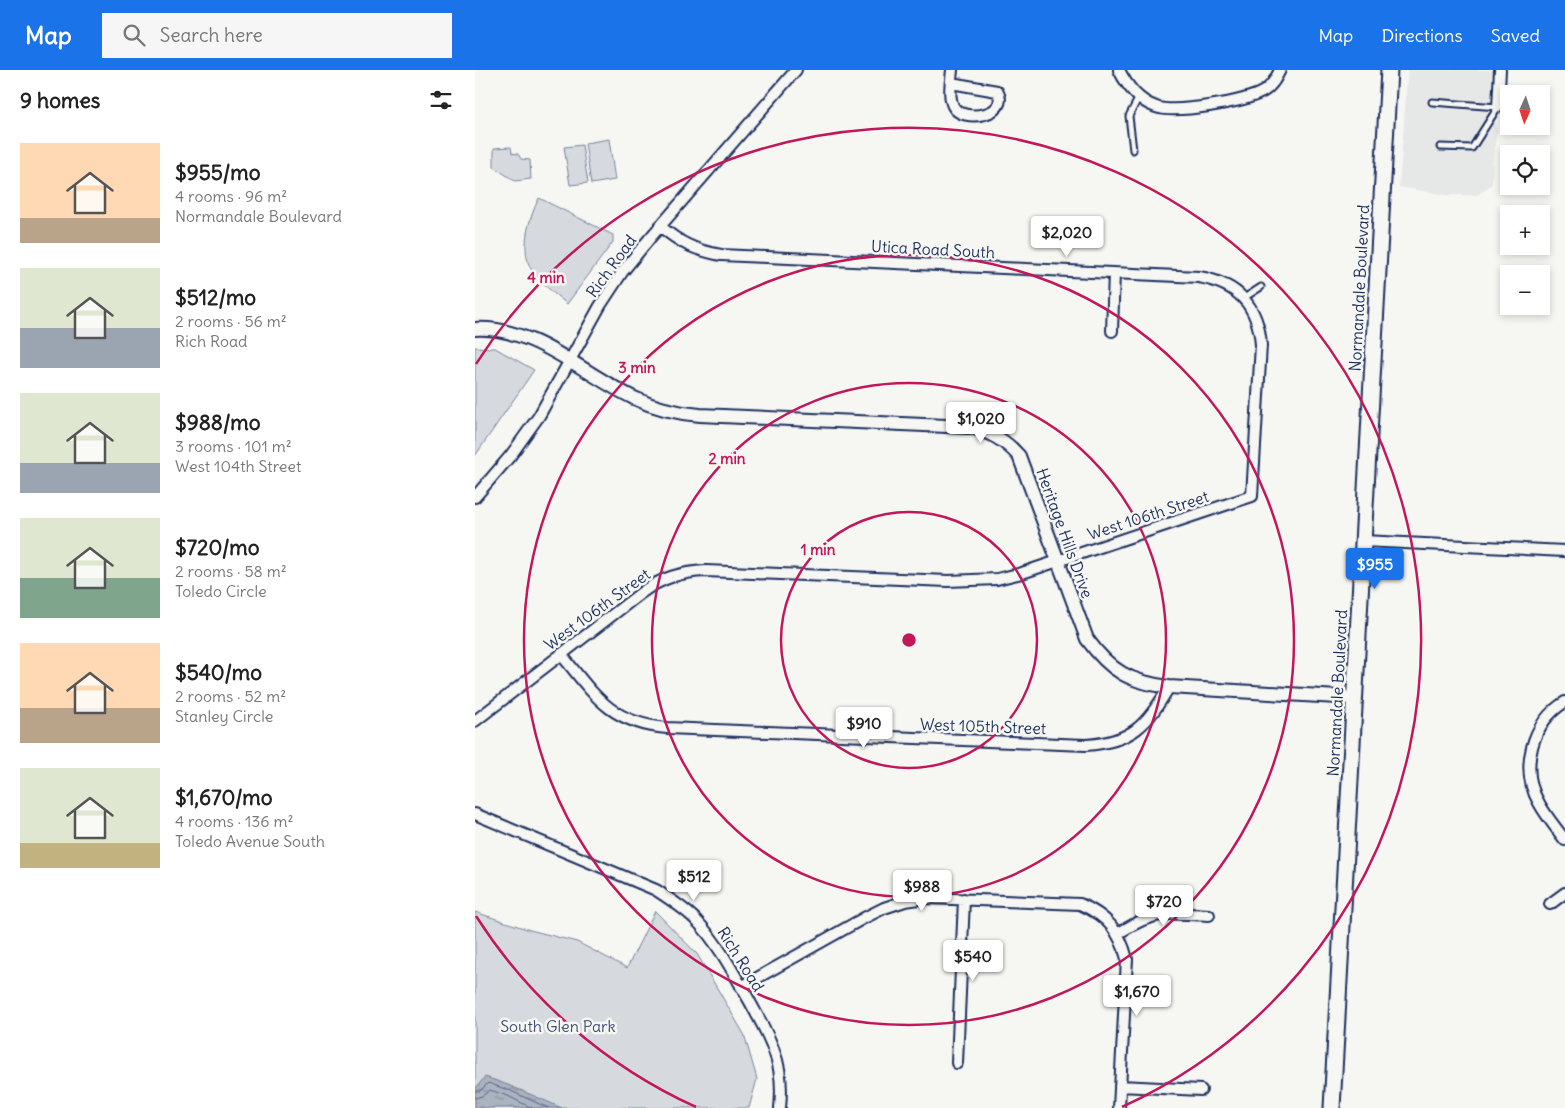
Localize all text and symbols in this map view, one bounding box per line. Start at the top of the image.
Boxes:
search box [102,13,452,58]
text: Map [25,20,72,50]
icon: search [120,21,148,49]
text: Search here [160,23,263,47]
text: Map [1318,24,1353,47]
text: Directions [1381,24,1463,47]
text: Saved [1491,24,1540,47]
north arrow [1500,85,1550,135]
map controls [1500,85,1550,315]
icon: filters [427,86,455,114]
text: 9 homes [20,87,100,114]
button: locate [1500,145,1550,195]
text: $955/mo [175,159,260,186]
icon: home [60,163,120,223]
text: 4 rooms · 96 m² [175,186,287,206]
street label: Normandale Boulevard [1345,204,1373,372]
button: + [1500,205,1550,255]
text: Normandale Boulevard [175,206,342,226]
pin: $2,020 [1026,216,1108,258]
text: $2,020 [1042,222,1092,242]
street label: Rich Road [582,231,640,301]
street label: Utica Road South [871,236,995,262]
button: − [1500,265,1550,315]
text: 4 min [527,268,565,287]
text: $512/mo [175,284,256,311]
icon: home [60,288,120,348]
text: 2 rooms · 56 m² [175,311,287,331]
text: Rich Road [175,331,247,351]
text: 3 min [618,358,656,377]
pin: $1,020 [940,402,1022,444]
text: $1,020 [957,408,1005,428]
text: $988/mo [175,409,260,436]
icon: home [60,413,120,473]
text: 3 rooms · 101 m² [175,436,292,456]
text: 2 min [709,449,746,468]
text: West 104th Street [175,456,301,476]
street label: Heritage Hills Drive [1032,465,1098,601]
street label: West 106th Street [1085,486,1212,544]
text: $720/mo [175,534,260,561]
icon: home [60,538,120,598]
text: 1 min [801,540,836,559]
pin: $955 [1345,548,1405,590]
text: $955 [1357,554,1393,574]
text: 2 rooms · 58 m² [175,561,287,581]
street label: West 106th Street [540,563,654,654]
text: Toledo Circle [175,581,267,601]
street label: Normandale Boulevard [1323,609,1351,777]
centre of rings [900,631,918,649]
text: $540/mo [175,659,262,686]
icon: home [60,663,120,723]
text: 2 rooms · 52 m² [175,686,286,706]
text: Stanley Circle [175,706,273,726]
pin: $910 [834,706,894,749]
text: $910 [847,713,881,733]
street label: West 105th Street [920,714,1047,738]
text: $1,670/mo [175,784,273,811]
icon: home [60,788,120,848]
text: 4 rooms · 136 m² [175,811,293,831]
text: Toledo Avenue South [175,831,325,851]
pin: $512 [664,860,724,902]
text: $512 [677,866,711,886]
pin: $988 [892,870,952,912]
text: $988 [904,876,940,896]
pin: $720 [1134,884,1194,927]
text: $720 [1146,891,1182,911]
street label: Rich Road [713,923,769,995]
pin: $540 [943,940,1003,982]
text: $540 [954,946,992,966]
pin: $1,670 [1096,974,1178,1017]
text: $1,670 [1114,981,1160,1001]
park label: South Glen Park [500,1016,616,1036]

